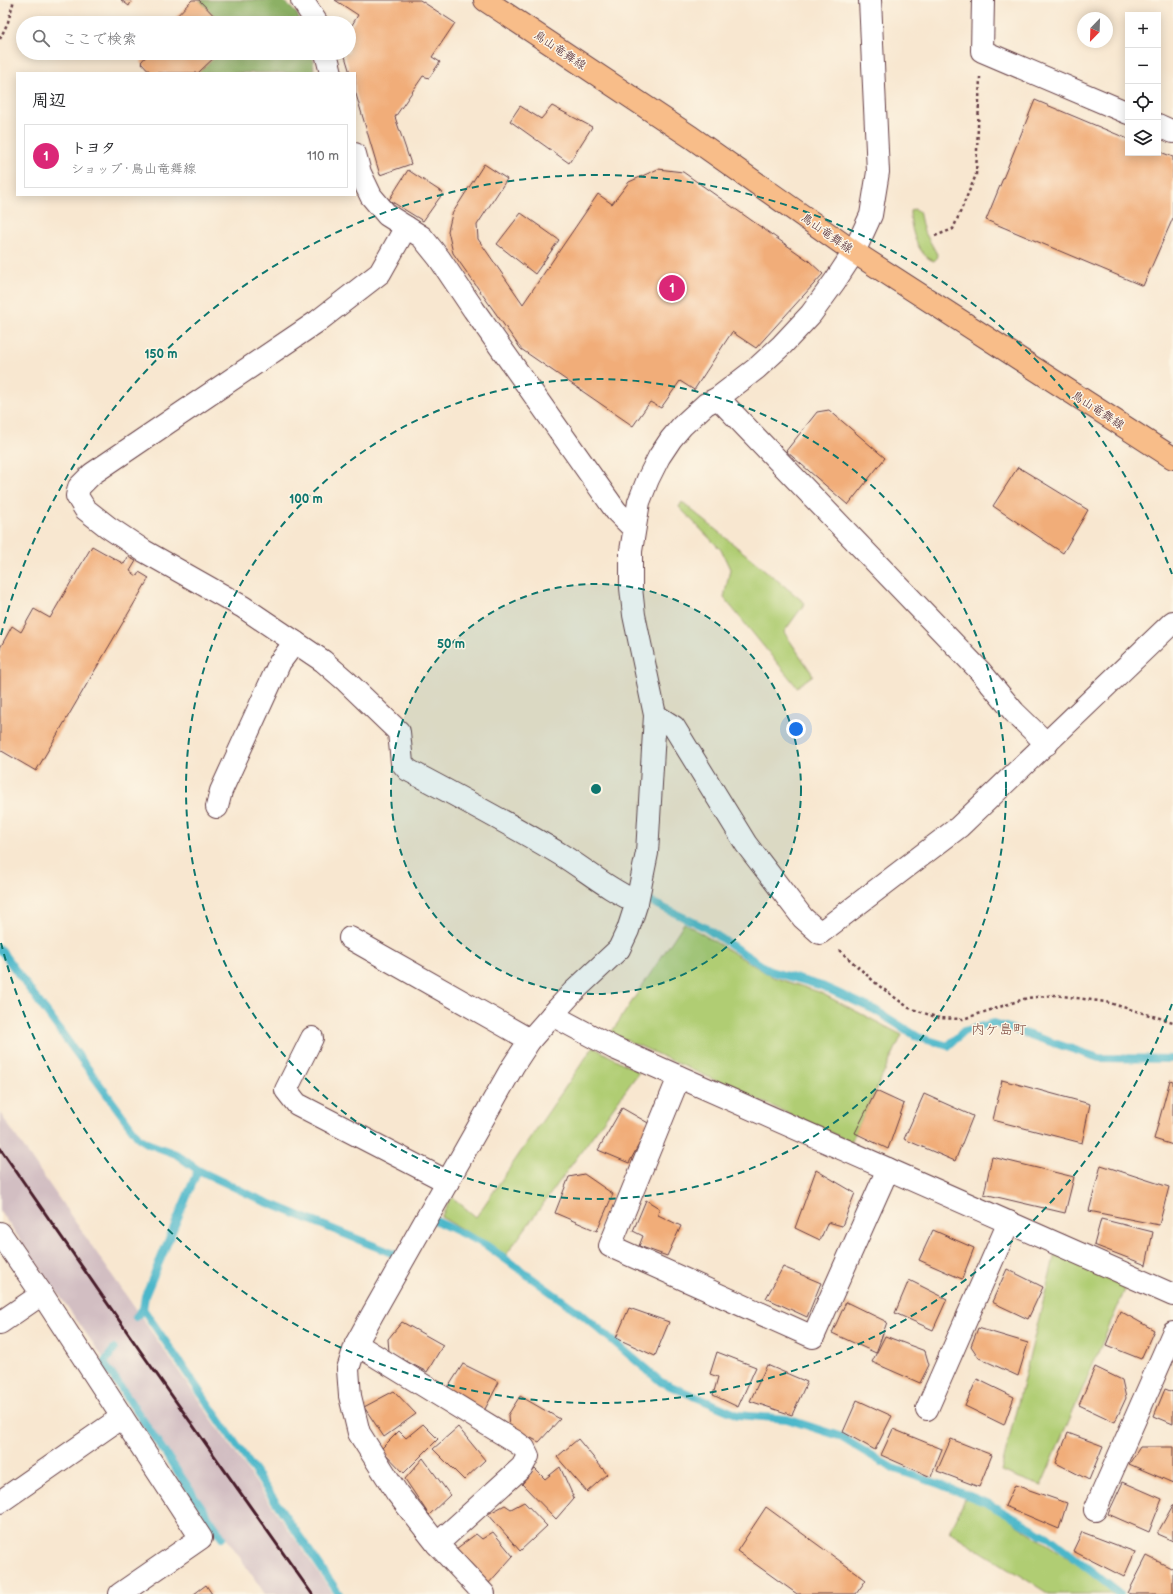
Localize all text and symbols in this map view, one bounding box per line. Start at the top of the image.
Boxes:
north arrow [1077,12,1113,48]
map controls [1125,12,1161,156]
button: + [1125,12,1161,48]
search box [16,16,356,60]
icon: search [30,27,52,49]
street label: 鳥山竜舞線 [531,27,589,73]
text: ここで検索 [62,30,137,49]
button: − [1125,48,1161,84]
button: locate [1125,84,1161,120]
text: 周辺 [32,91,66,111]
button: layers [1125,120,1161,156]
text: トヨタ [71,139,116,158]
text: 1 [43,148,49,164]
text: 110 m [307,148,339,164]
text: ショップ · 鳥山竜舞線 [71,161,196,177]
street label: 鳥山竜舞線 [798,210,856,257]
pin: 1 [659,273,685,303]
text: 150 m [145,347,177,362]
street label: 鳥山竜舞線 [1068,388,1127,433]
text: 100 m [289,492,323,507]
text: 50 m [437,637,465,652]
your location [786,719,806,739]
centre of rings [589,782,603,796]
district label: 内ケ島町 [971,1021,1027,1038]

